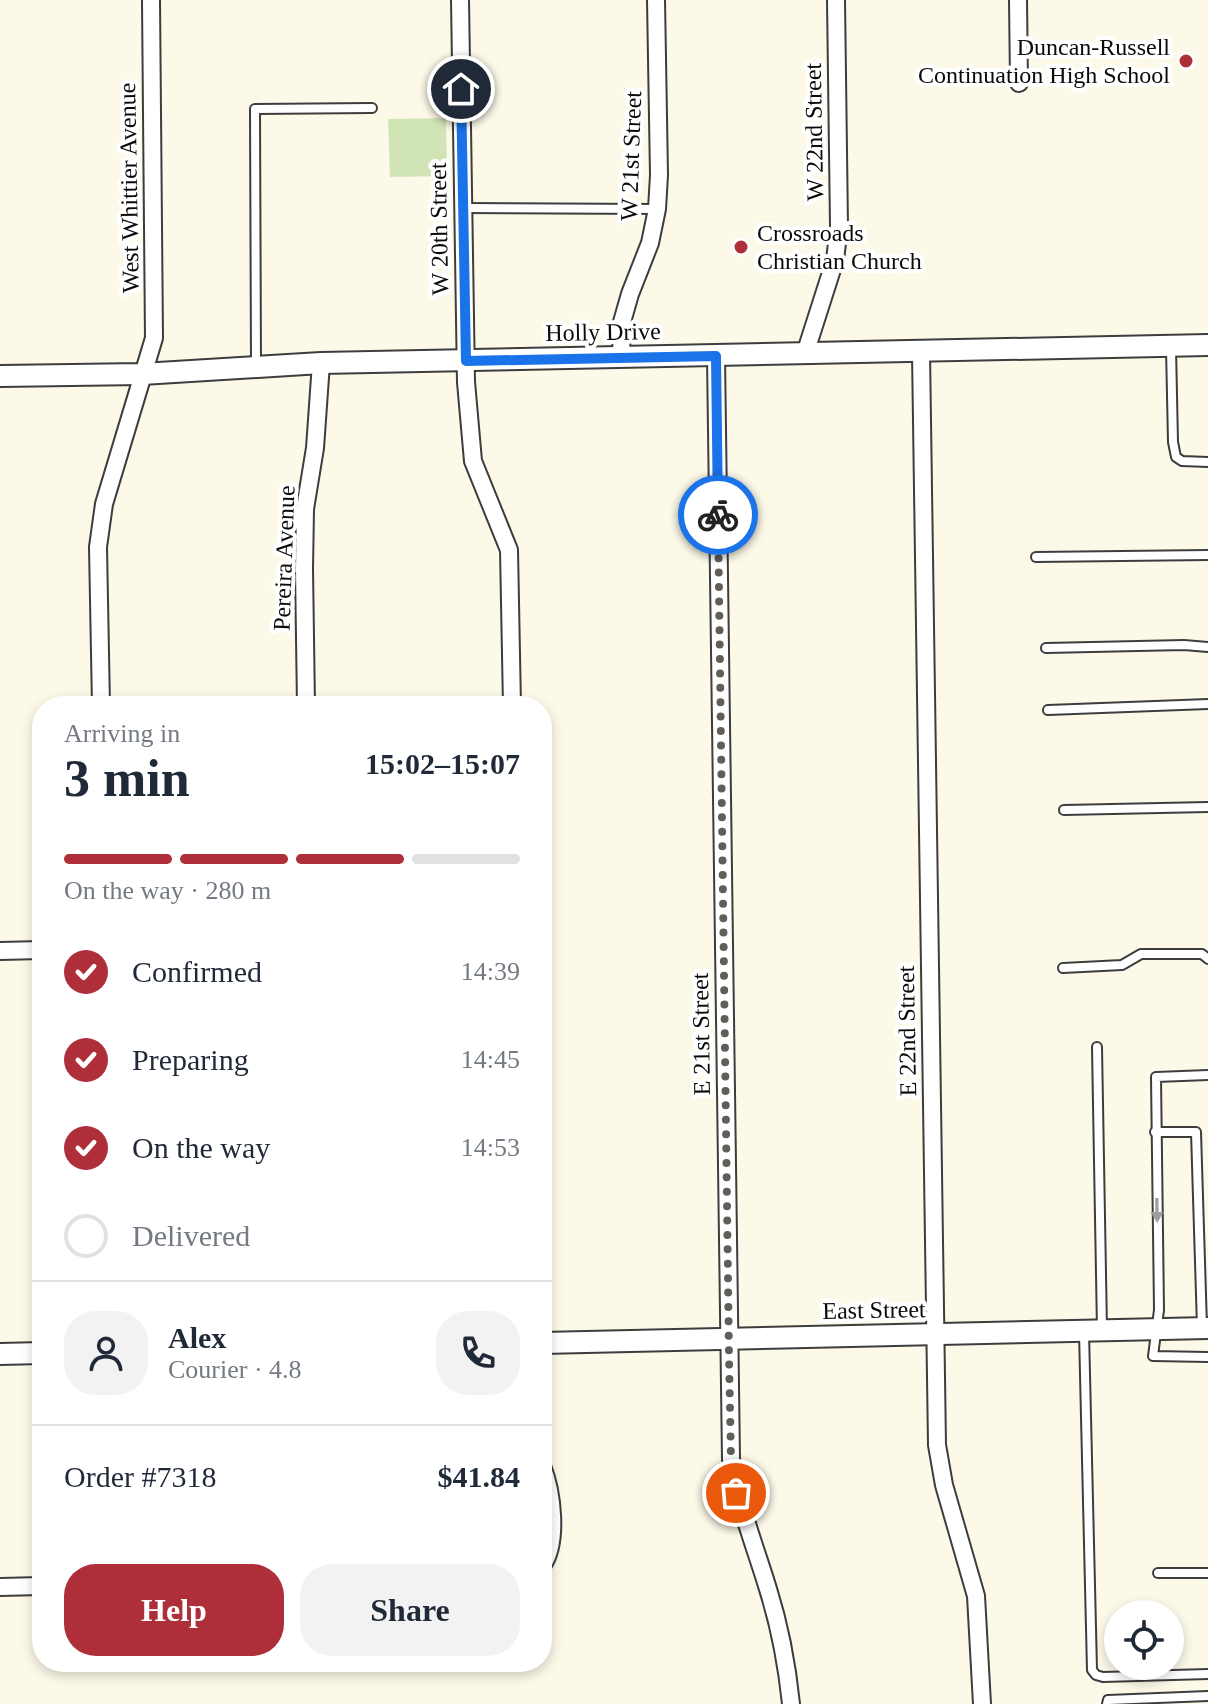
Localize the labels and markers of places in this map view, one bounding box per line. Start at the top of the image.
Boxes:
place label: Duncan-Russell Continuation High School [918,34,1170,88]
marker: Duncan-Russell Continuation High School [1177,52,1195,70]
pin [427,55,495,123]
place label: Crossroads Christian Church [757,220,922,274]
marker: Crossroads Christian Church [732,238,750,256]
pin [702,1459,770,1527]

